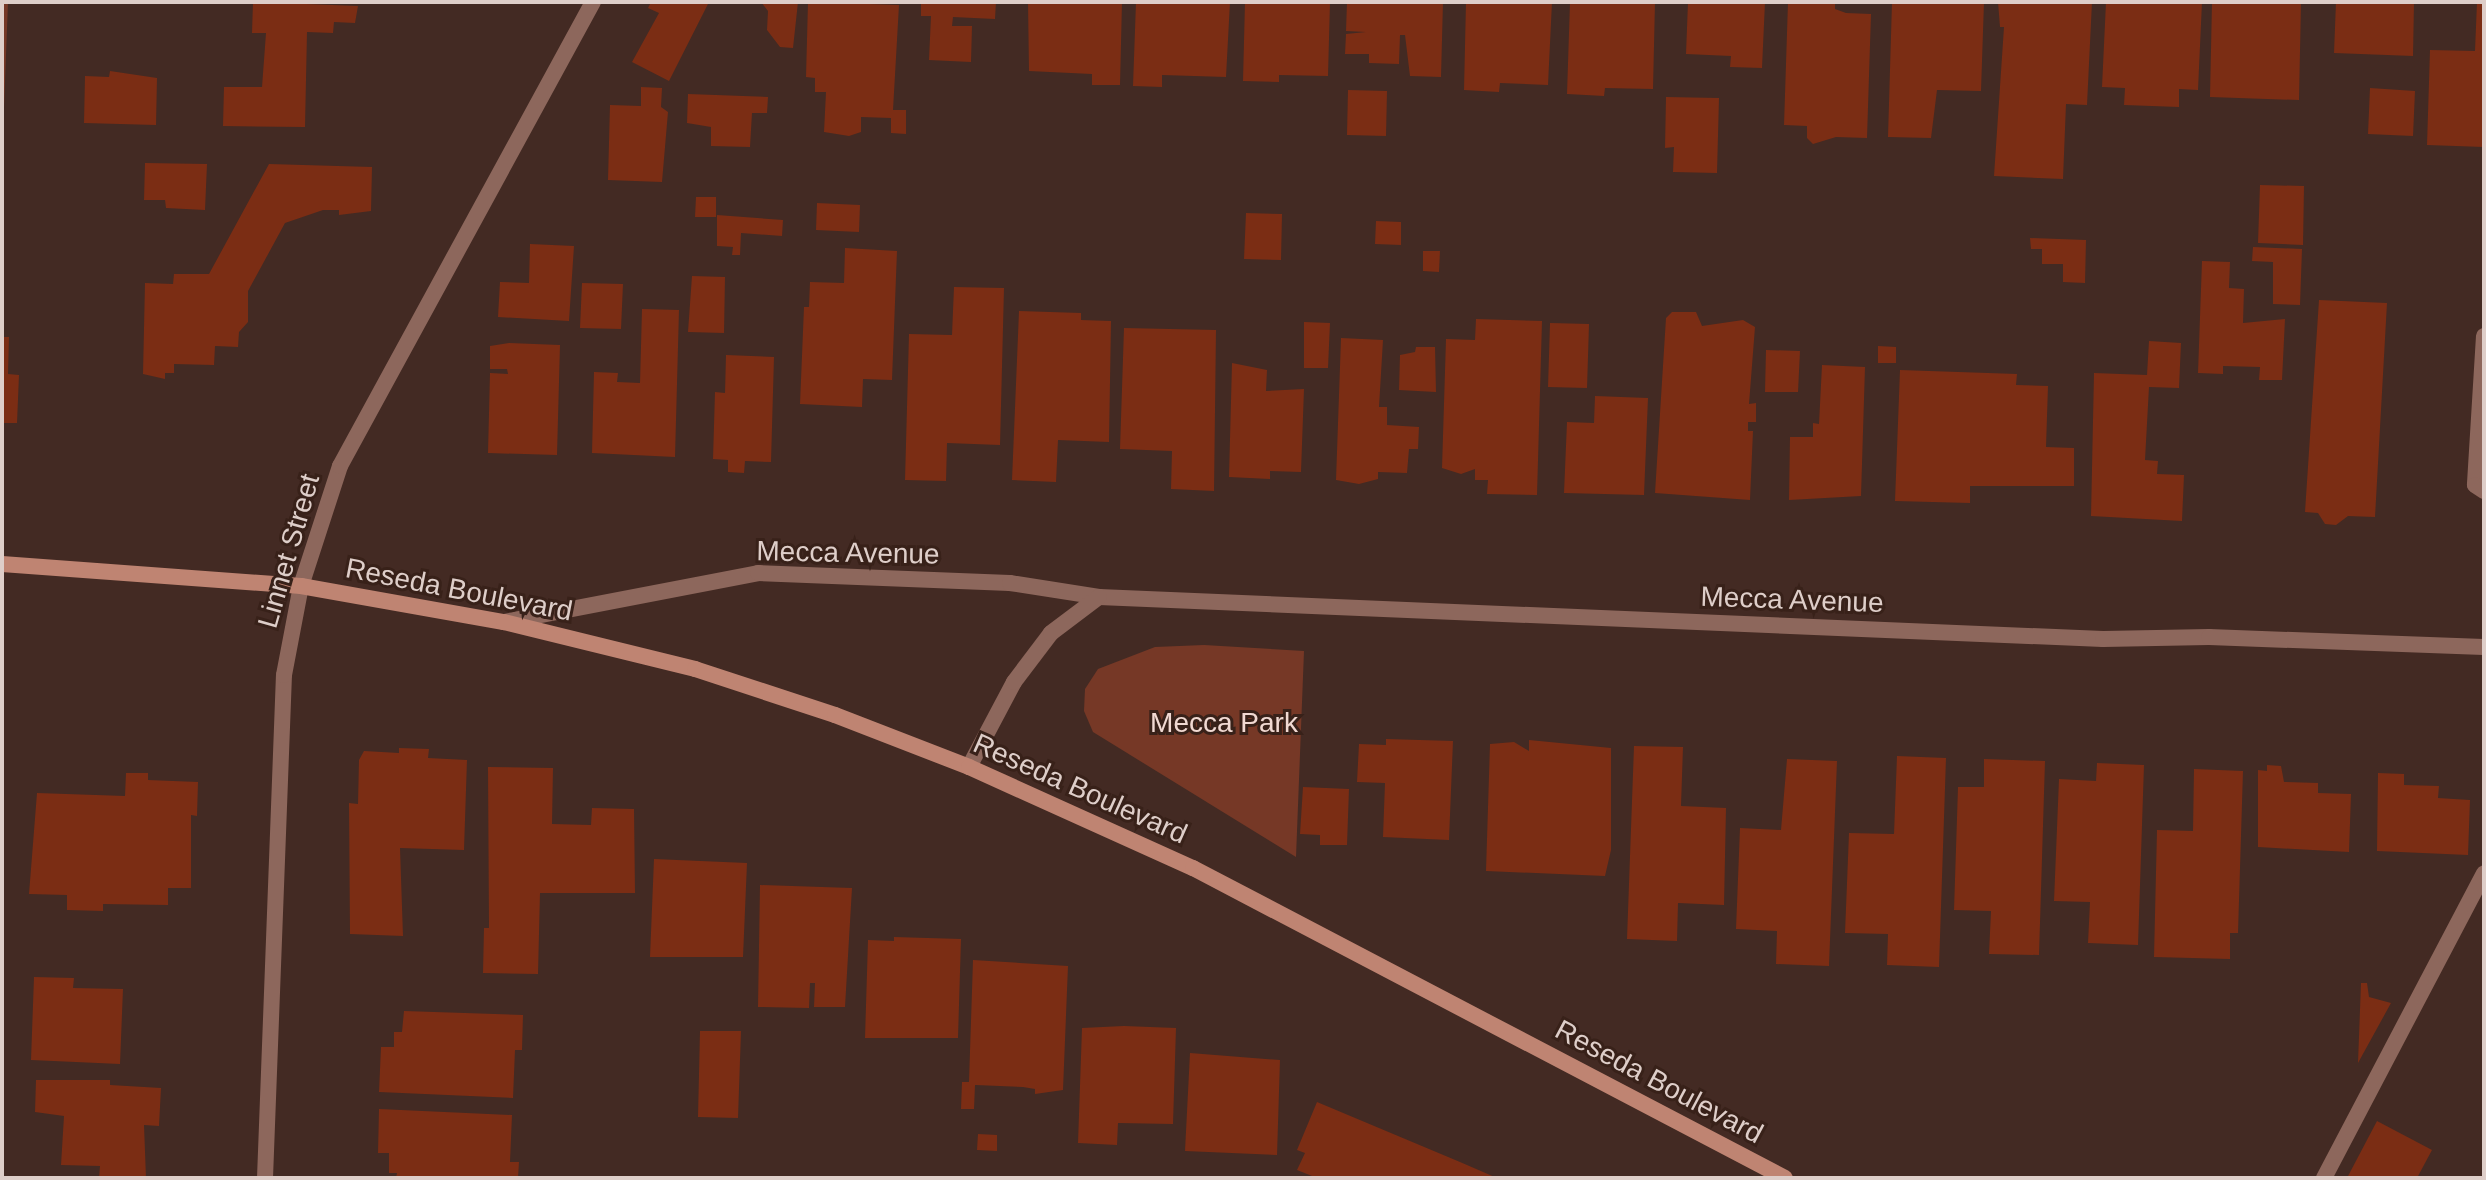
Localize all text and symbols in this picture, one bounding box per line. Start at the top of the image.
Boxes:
street label: Linnet Street [251,470,327,632]
street label: Mecca Avenue [755,535,941,571]
street label: Reseda Boulevard [343,552,575,628]
street label: Mecca Avenue [1699,580,1885,620]
park label: Mecca Park [1150,706,1298,740]
street label: Reseda Boulevard [968,727,1192,851]
street label: Reseda Boulevard [1549,1013,1769,1151]

